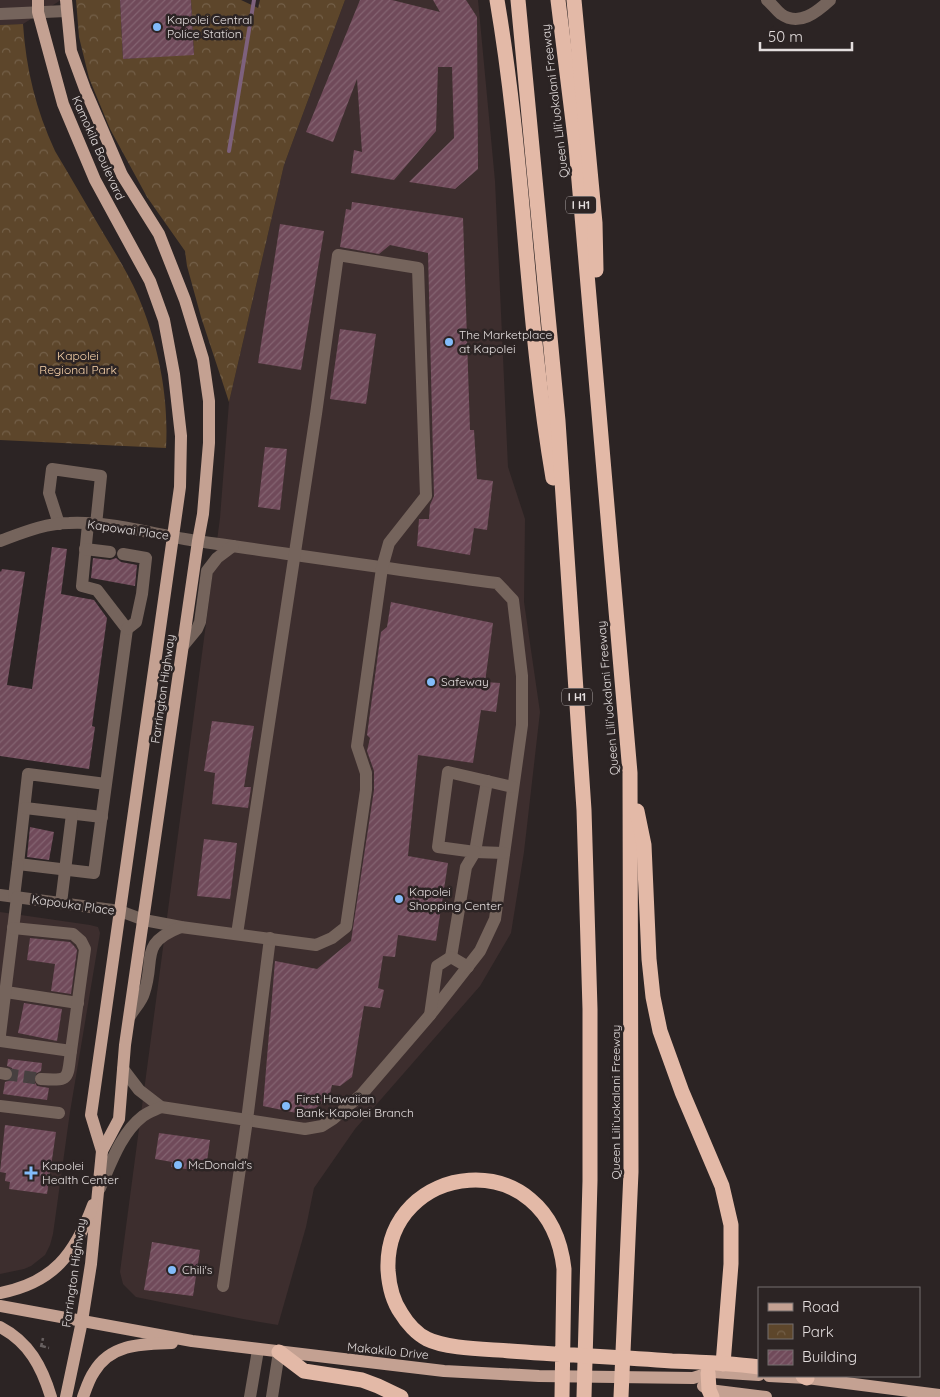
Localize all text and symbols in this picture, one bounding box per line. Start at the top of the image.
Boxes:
place label: Kapolei Central Police Station [167,12,252,41]
scale bar [760,20,852,52]
marker: Kapolei Central Police Station [151,21,163,33]
street label: Queen Liliʻuokalani Freeway [538,23,571,179]
text: 50 m [768,27,803,46]
street label: Kamokila Boulevard [69,93,128,202]
road number: I H1 [566,196,596,214]
place label: The Marketplace at Kapolei [459,327,552,356]
marker: The Marketplace at Kapolei [443,336,455,348]
park label: Kapolei Regional Park [39,348,117,377]
street label: Kapowai Place [86,516,170,543]
street label: Queen Liliʻuokalani Freeway [593,620,622,776]
street label: Farrington Highway [147,633,178,745]
place label: Safeway [441,674,489,689]
marker: Safeway [425,676,437,688]
road number: I H1 [562,689,592,706]
place label: Kapolei Shopping Center [409,884,502,913]
street label: Kapouka Place [31,891,116,918]
marker: Kapolei Shopping Center [393,893,405,905]
street label: Queen Liliʻuokalani Freeway [608,1025,623,1179]
place label: First Hawaiian Bank-Kapolei Branch [296,1091,414,1120]
marker: First Hawaiian Bank-Kapolei Branch [280,1100,292,1112]
place label: McDonald's [188,1157,253,1172]
place label: Kapolei Health Center [42,1158,119,1187]
marker: McDonald's [172,1159,184,1171]
marker: Kapolei Health Center [24,1166,38,1180]
street label: Farrington Highway [58,1217,89,1329]
place label: Chili's [182,1262,213,1277]
marker: Chili's [166,1264,178,1276]
legend [758,1287,920,1377]
text: Road [802,1297,839,1316]
text: Park [802,1322,834,1341]
street label: Makakilo Drive [347,1339,430,1362]
text: Building [802,1347,857,1366]

